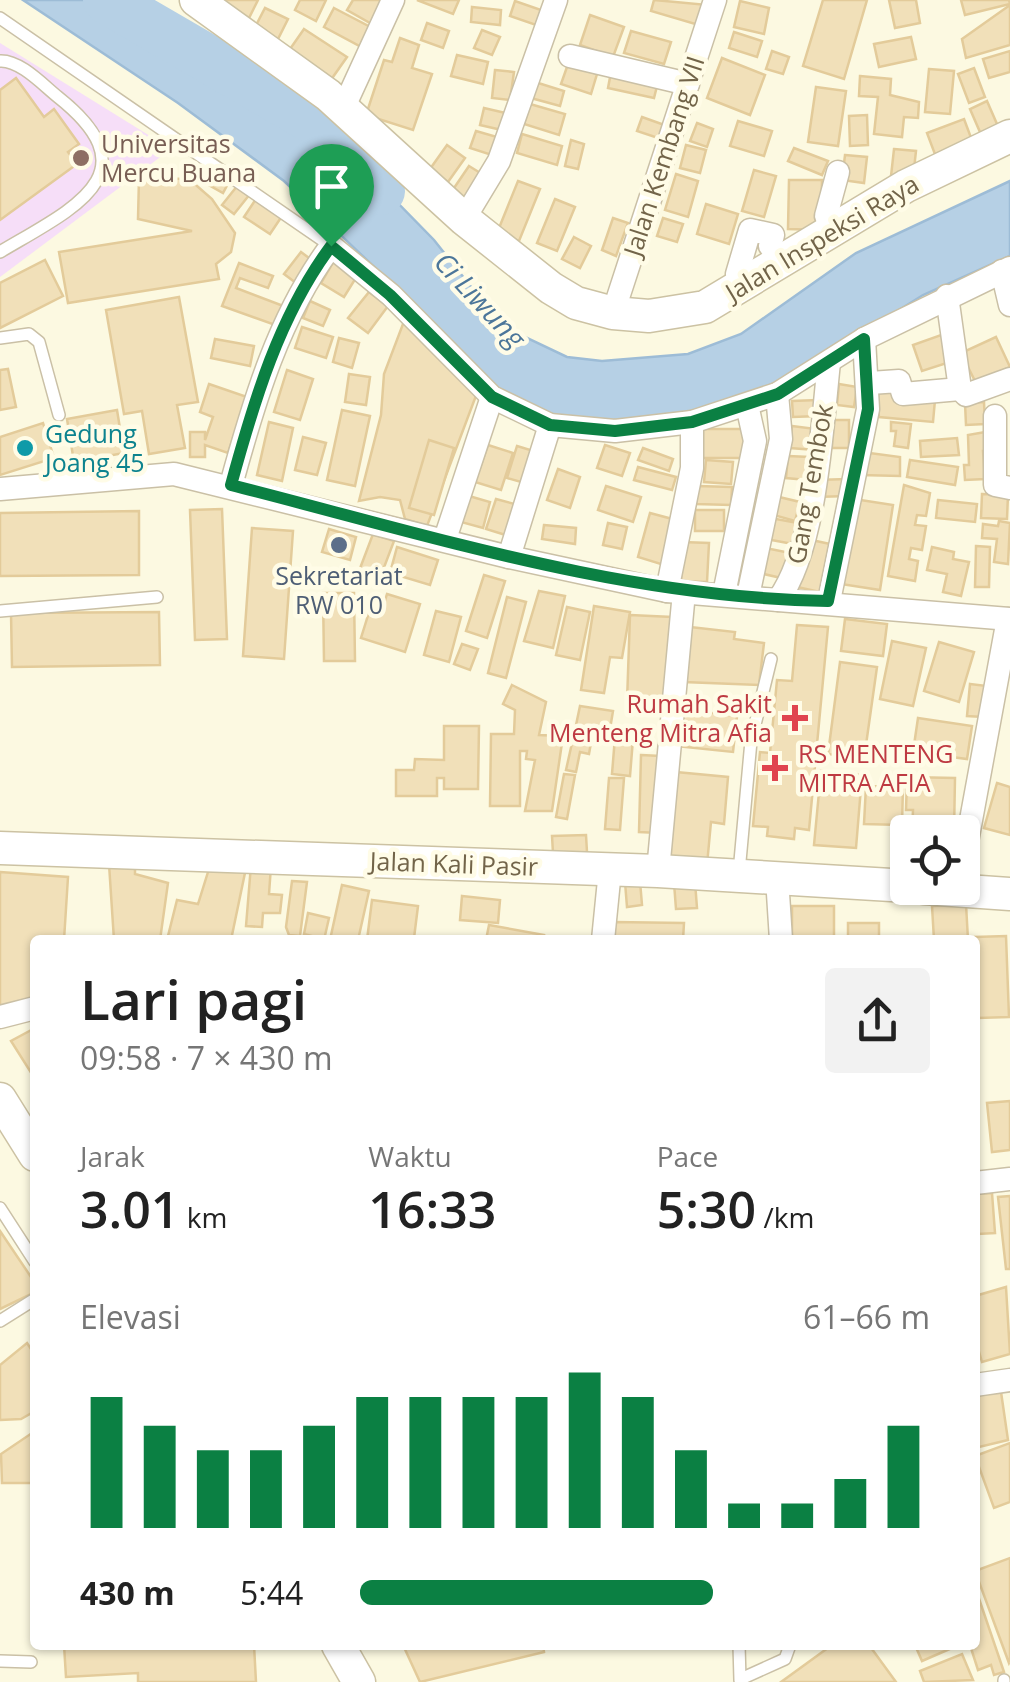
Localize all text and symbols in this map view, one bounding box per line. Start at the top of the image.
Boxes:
street label: Jalan Kembang VII [614,51,711,262]
place label: Universitas Mercu Buana [101,126,256,189]
pin [289,144,374,247]
marker: Universitas Mercu Buana [70,147,92,169]
icon: arrive [304,159,359,214]
street label: Jalan Inspeksi Raya [717,166,924,309]
water label: Ci Liwung [427,243,536,357]
street label: Gang Tembok [778,401,840,566]
place label: Gedung Joang 45 [43,416,145,479]
marker: Gedung Joang 45 [14,437,36,459]
marker: Sekretariat RW 010 [328,534,350,556]
place label: Sekretariat RW 010 [275,558,403,621]
place label: Rumah Sakit Menteng Mitra Afia [549,686,772,749]
marker: Rumah Sakit Menteng Mitra Afia [782,705,808,731]
place label: RS MENTENG MITRA AFIA [798,736,954,799]
marker: RS MENTENG MITRA AFIA [762,755,788,781]
map controls [890,815,980,905]
button: locate [890,815,980,905]
street label: Jalan Kali Pasir [367,843,539,883]
text: Lari pagi [80,961,307,1036]
button: share [825,968,930,1073]
text: 09:58 · 7 × 430 m [80,1036,333,1079]
text: Jarak [80,1137,145,1175]
text: Waktu [368,1137,452,1175]
text: Pace [657,1137,718,1175]
text: 3.01 [80,1175,179,1243]
text: 16:33 [368,1175,496,1243]
text: 5:30 [657,1175,756,1243]
text: km [179,1198,227,1236]
text: /km [756,1198,814,1236]
text: Elevasi [80,1295,181,1338]
text: 61–66 m [803,1295,930,1338]
text: 430 m [80,1571,175,1614]
text: 5:44 [240,1571,303,1614]

